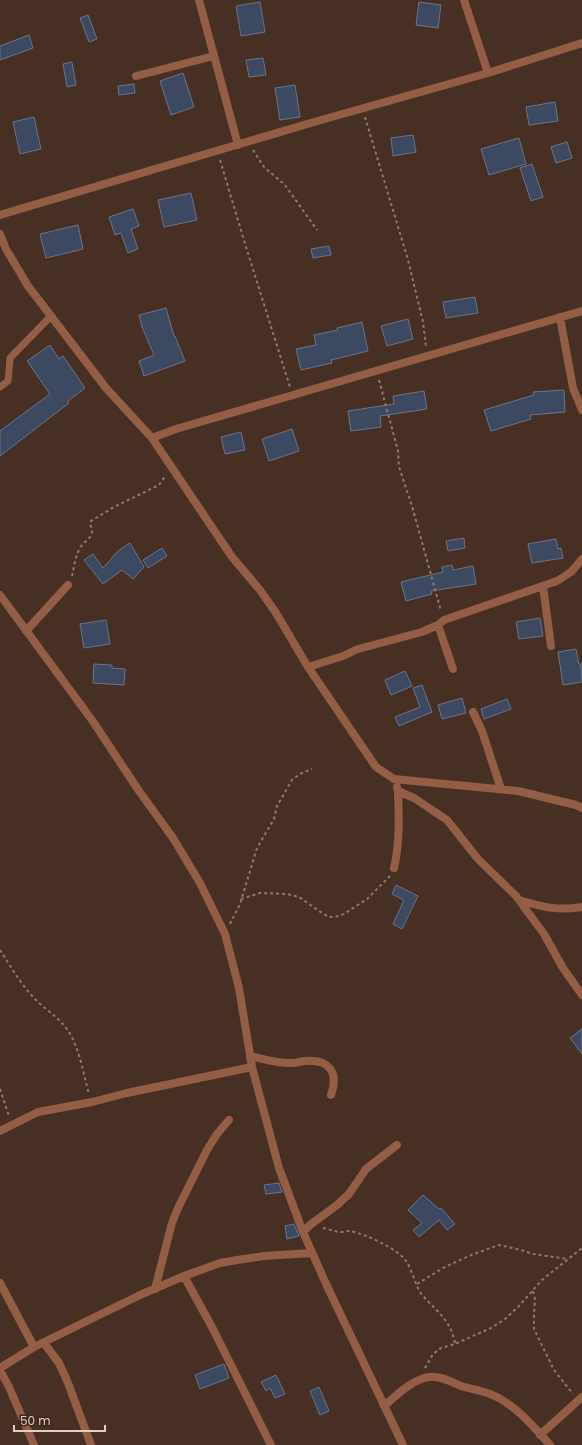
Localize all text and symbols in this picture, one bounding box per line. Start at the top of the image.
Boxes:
scale bar [14,1407,105,1433]
text: 50 m [20,1412,51,1429]

